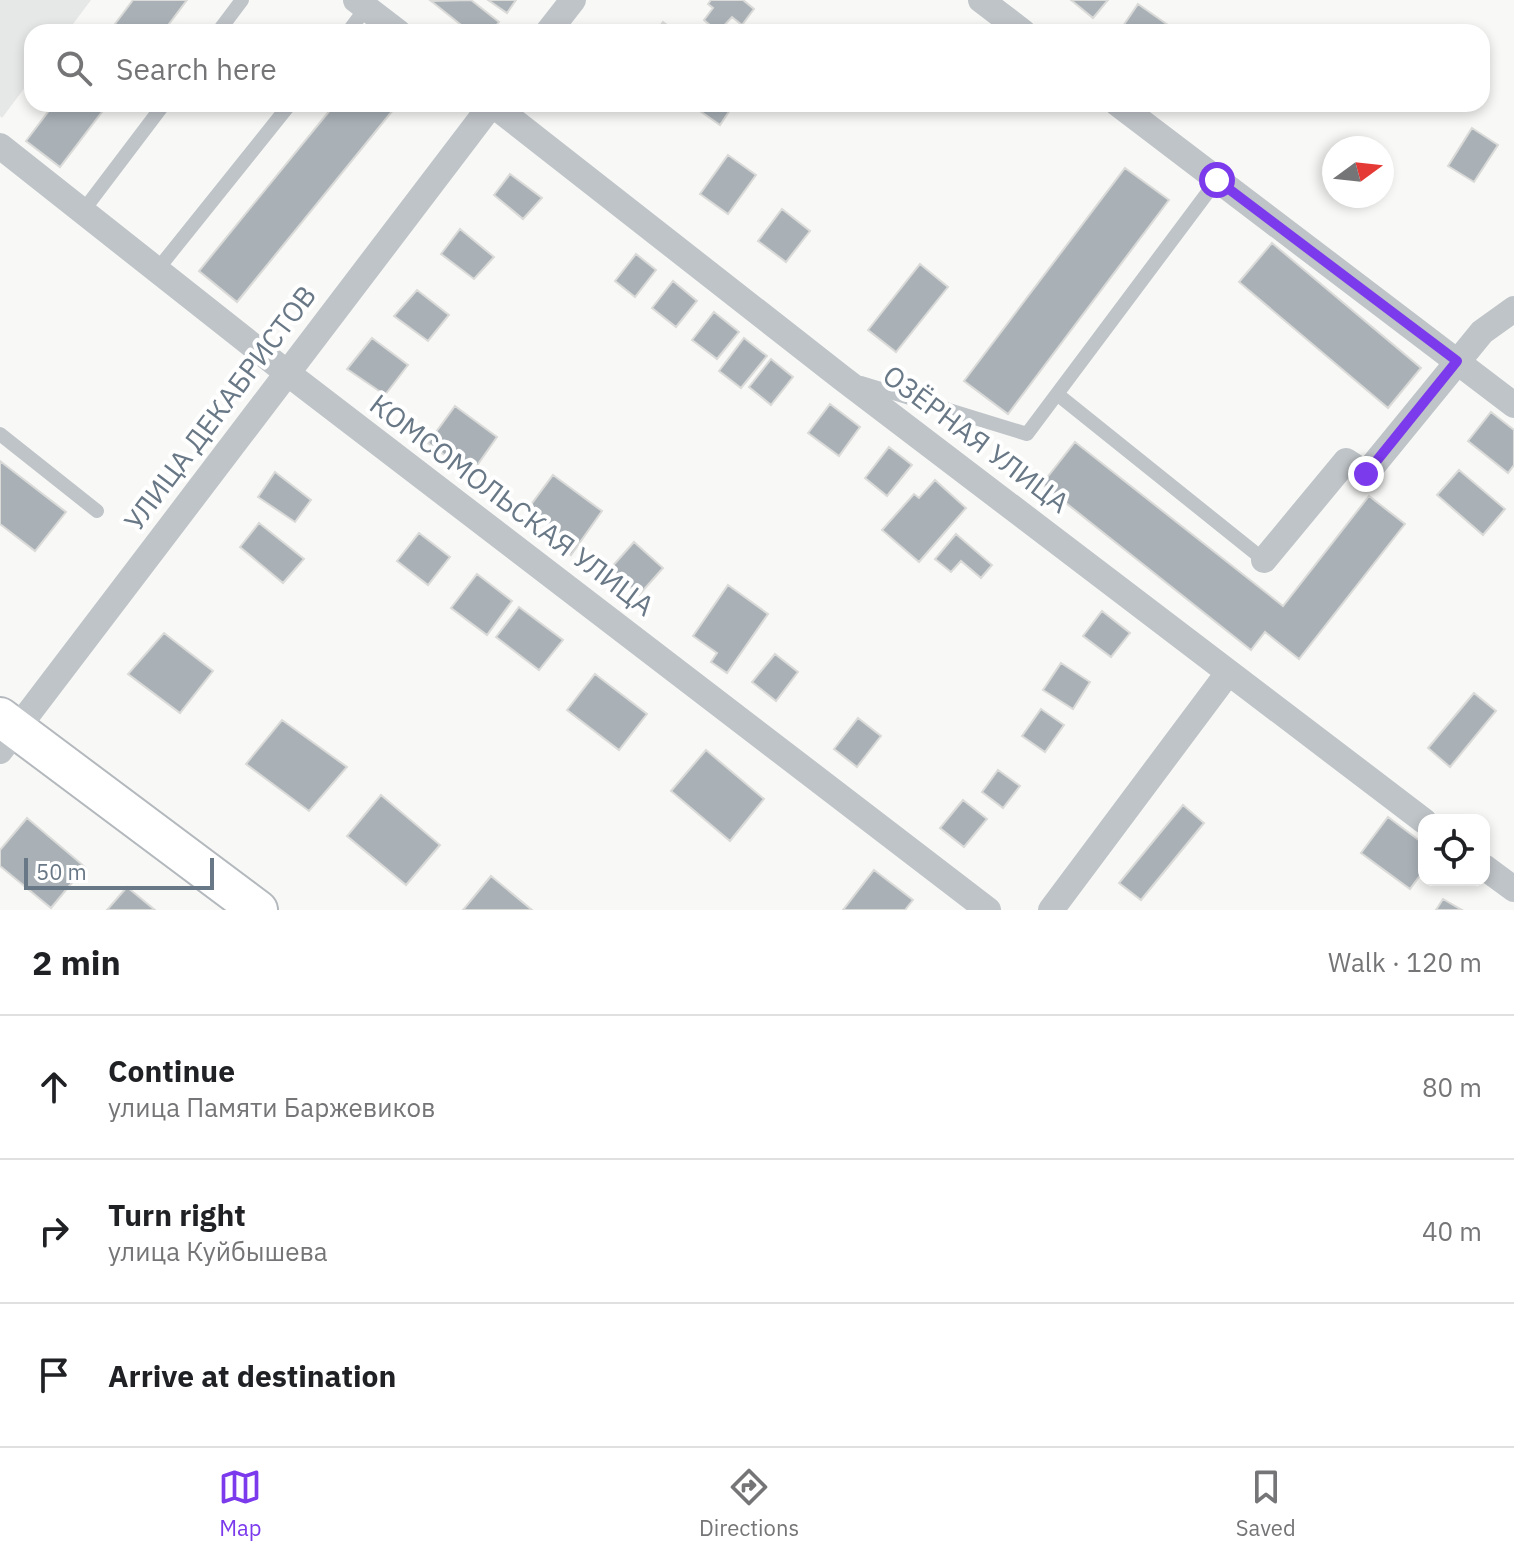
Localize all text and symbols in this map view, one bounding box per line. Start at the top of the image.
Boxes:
search box [24,24,1490,112]
icon: search [52,46,96,90]
text: Search here [116,49,277,88]
north arrow [1322,136,1394,208]
route start [1199,162,1235,198]
street label: УЛИЦА ДЕКАБРИСТОВ [115,278,324,538]
street label: ОЗЁРНАЯ УЛИЦА [876,356,1077,521]
street label: КОМСОМОЛЬСКАЯ УЛИЦА [363,385,662,624]
route end [1348,456,1384,492]
map controls [1418,814,1490,886]
button: locate [1418,814,1490,886]
scale bar [24,854,214,890]
text: 50 m [36,857,87,886]
text: 2 min [32,940,121,984]
text: Walk · 120 m [1328,945,1482,979]
text: Continue [108,1051,235,1090]
icon: ahead [32,1065,76,1109]
text: 80 m [1422,1070,1482,1104]
text: улица Памяти Баржевиков [108,1090,436,1124]
text: Turn right [108,1195,246,1234]
icon: right [32,1209,76,1253]
text: 40 m [1422,1214,1482,1248]
text: улица Куйбышева [108,1234,328,1268]
icon: arrive [32,1353,76,1397]
text: Arrive at destination [108,1356,396,1395]
tab: Map [218,1465,262,1542]
tab: Directions [699,1465,799,1542]
tab: Saved [1236,1465,1296,1542]

